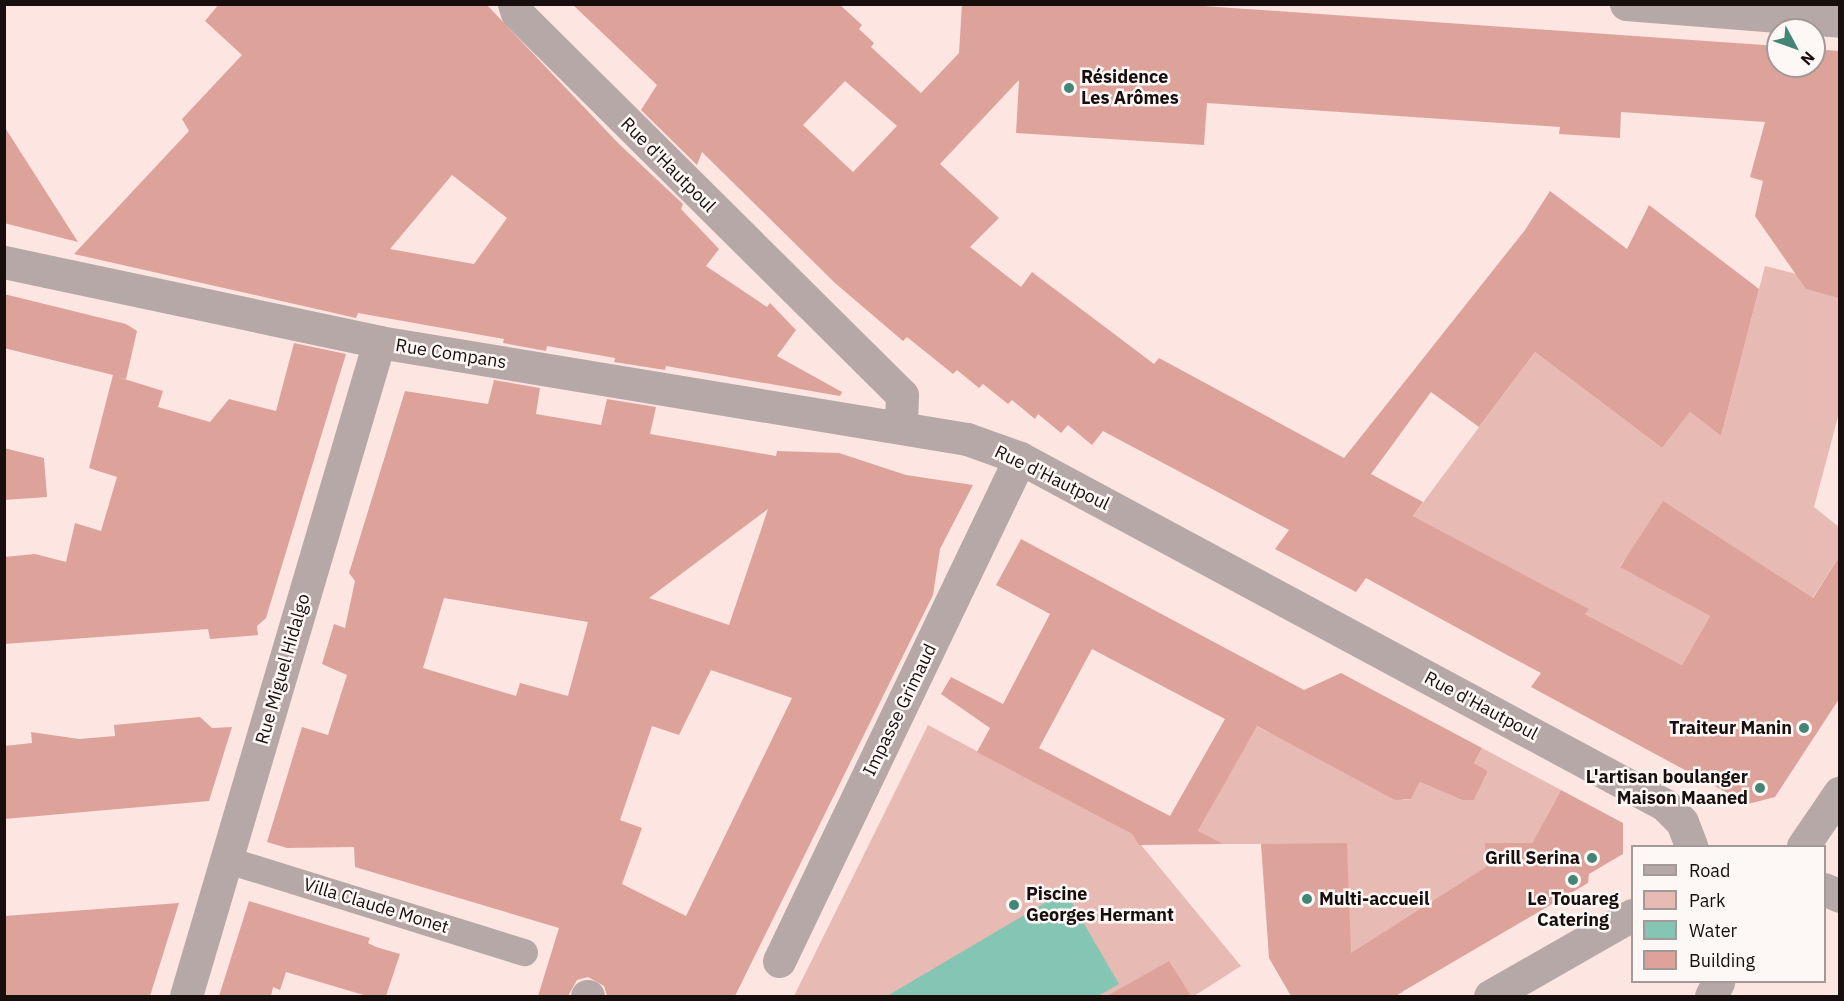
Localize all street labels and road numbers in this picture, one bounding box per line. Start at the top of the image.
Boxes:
street label: Rue d'Hautpoul [616,113,720,217]
street label: Rue Compans [394,335,508,373]
street label: Rue d'Hautpoul [991,441,1113,515]
street label: Rue Miguel Hidalgo [251,591,315,747]
street label: Impasse Grimaud [859,640,941,780]
street label: Rue d'Hautpoul [1421,667,1541,745]
street label: Villa Claude Monet [301,874,451,938]

